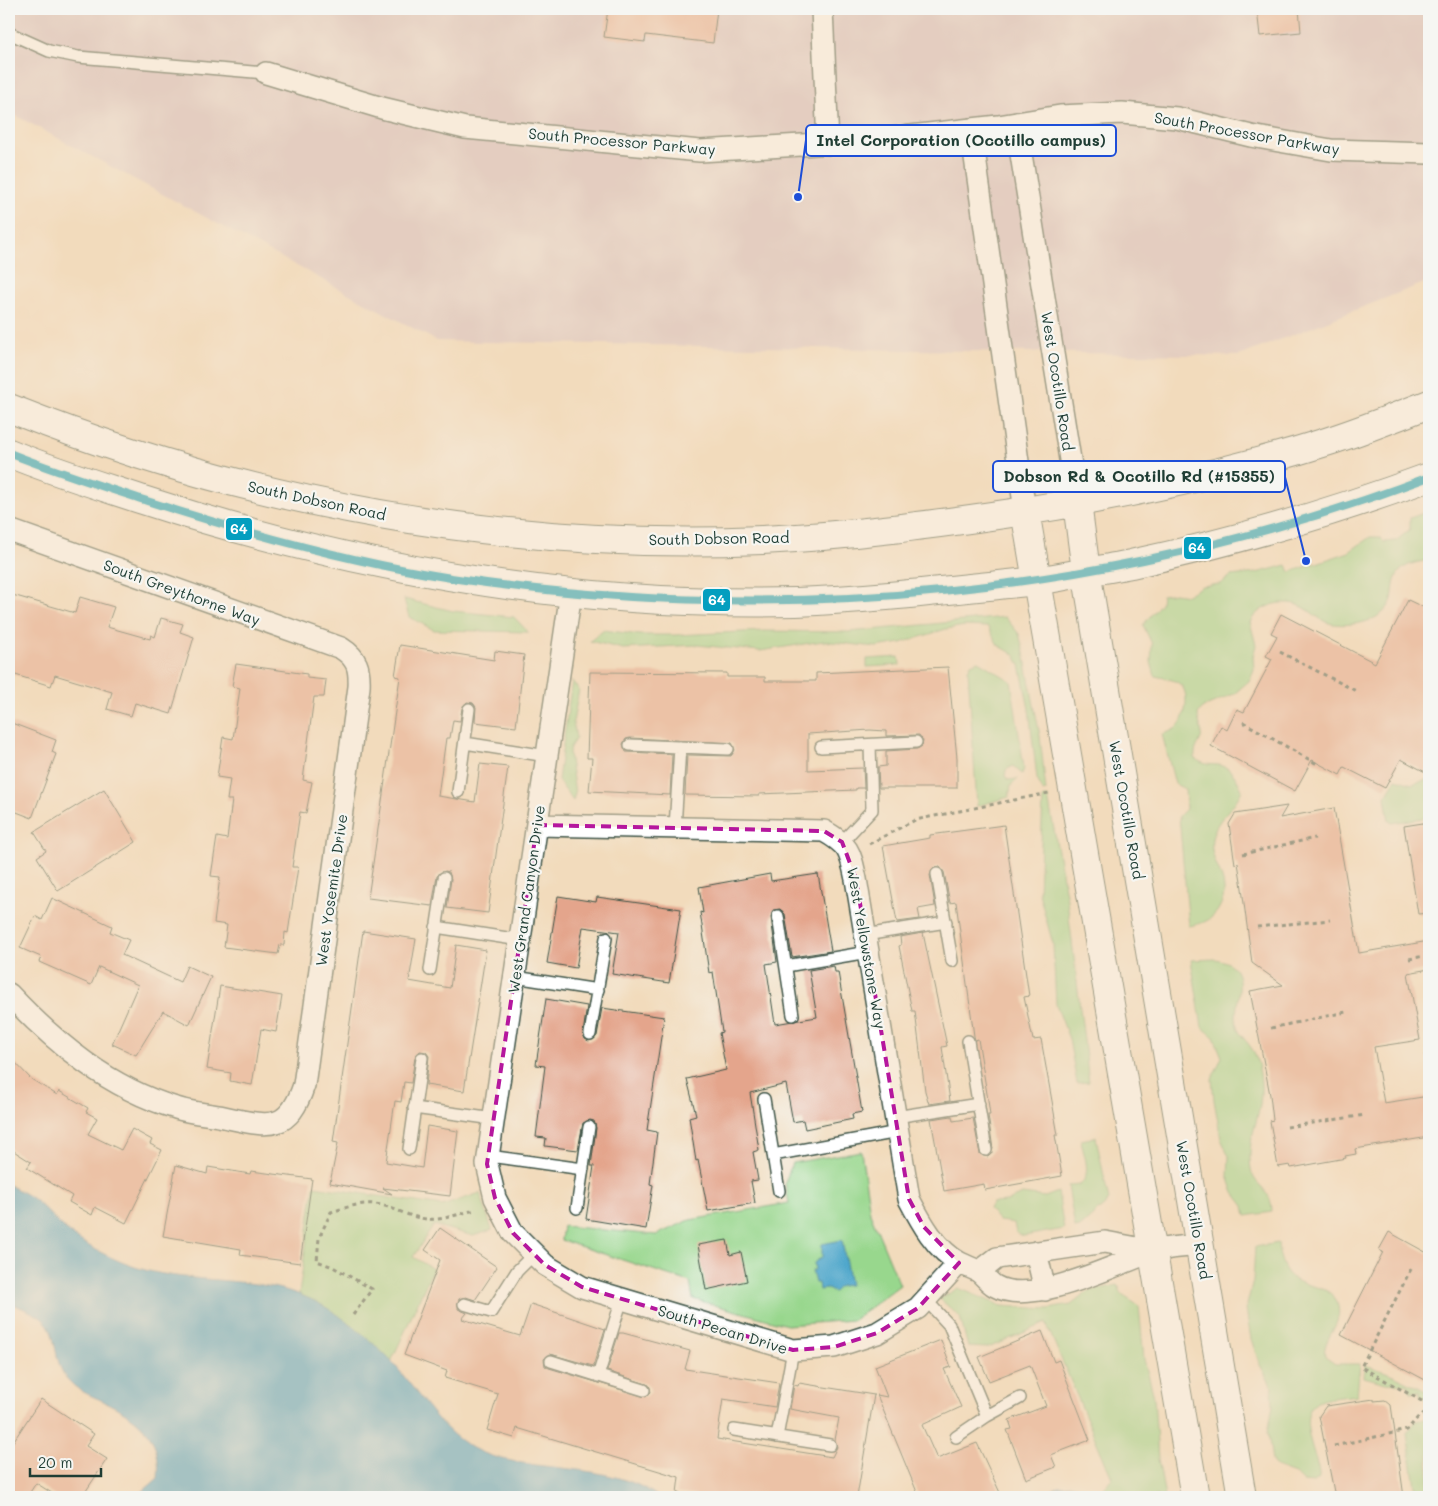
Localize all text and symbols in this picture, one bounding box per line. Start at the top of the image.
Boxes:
street label: South Processor Parkway [1153,107,1341,159]
street label: South Processor Parkway [528,123,717,159]
callout: Intel Corporation (Ocotillo campus) [806,125,1116,156]
text: Intel Corporation (Ocotillo campus) [816,129,1106,150]
street label: West Ocotillo Road [1037,310,1079,452]
callout: Dobson Rd & Ocotillo Rd (#15355) [993,461,1285,492]
text: Dobson Rd & Ocotillo Rd (#15355) [1003,465,1275,486]
street label: South Dobson Road [246,476,388,524]
line badge: 64 [225,517,253,541]
text: 64 [230,519,248,538]
street label: South Dobson Road [648,527,790,549]
line badge: 64 [1183,536,1212,560]
text: 64 [1188,538,1206,557]
street label: South Greythorne Way [101,554,263,630]
line badge: 64 [702,588,731,612]
text: 64 [708,590,726,609]
street label: West Ocotillo Road [1105,739,1149,881]
street label: West Grand Canyon Drive [503,804,549,994]
street label: West Yosemite Drive [310,813,352,967]
street label: West Yellowstone Way [843,866,891,1031]
street label: West Ocotillo Road [1172,1139,1216,1281]
street label: South Pecan Drive [656,1300,790,1358]
scale bar [30,1446,101,1478]
text: 20 m [38,1452,72,1472]

